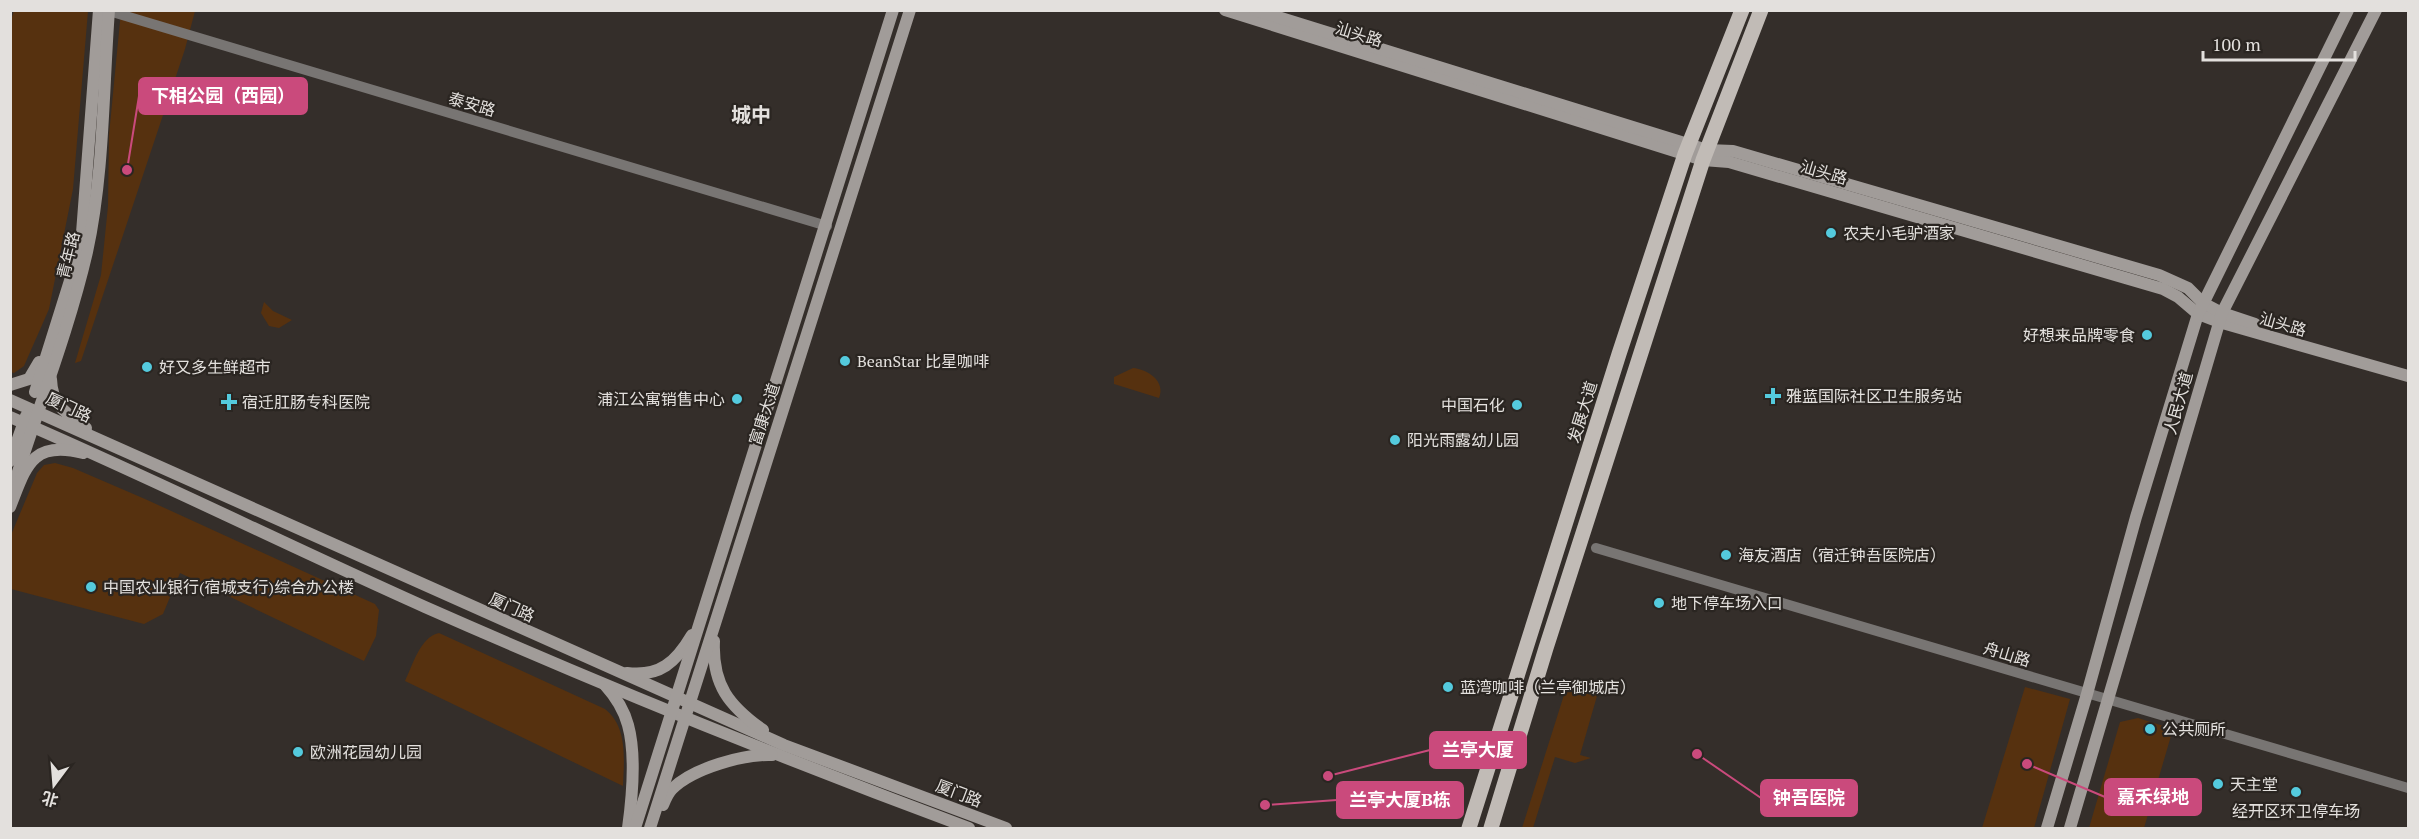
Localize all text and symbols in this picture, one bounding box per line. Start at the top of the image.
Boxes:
street label: 汕头路 [1333,16,1385,52]
scale bar [2203,24,2354,62]
text: 100 m [2212,32,2261,56]
callout: 下相公园（西园） [139,78,307,114]
text: 下相公园（西园） [151,83,295,107]
street label: 泰安路 [446,87,498,121]
district label: 城中 [731,101,771,128]
street label: 汕头路 [1798,155,1850,189]
place label: 农夫小毛驴酒家 [1843,222,1955,244]
marker: 农夫小毛驴酒家 [1824,226,1838,240]
street label: 青年路 [52,229,84,281]
street label: 汕头路 [2257,307,2309,341]
place label: 好想来品牌零食 [2023,324,2135,346]
marker: 好想来品牌零食 [2140,328,2154,342]
place label: BeanStar 比星咖啡 [857,350,989,372]
marker: BeanStar 比星咖啡 [838,354,852,368]
place label: 好又多生鲜超市 [159,356,271,378]
marker: 好又多生鲜超市 [140,360,154,374]
street label: 人民大道 [2159,369,2197,437]
street label: 发展大道 [1562,378,1602,446]
street label: 富康大道 [744,380,784,448]
place label: 雅蓝国际社区卫生服务站 [1786,385,1962,407]
street label: 厦门路 [43,387,95,427]
marker: 雅蓝国际社区卫生服务站 [1764,387,1782,405]
place label: 浦江公寓销售中心 [597,388,725,410]
place label: 宿迁肛肠专科医院 [242,391,370,413]
marker: 浦江公寓销售中心 [730,392,744,406]
marker: 宿迁肛肠专科医院 [220,393,238,411]
place label: 中国石化 [1441,394,1505,416]
marker: 中国石化 [1510,398,1524,412]
place label: 阳光雨露幼儿园 [1407,429,1519,451]
marker: 阳光雨露幼儿园 [1388,433,1402,447]
place label: 海友酒店（宿迁钟吾医院店） [1738,544,1946,566]
marker: 海友酒店（宿迁钟吾医院店） [1719,548,1733,562]
place label: 中国农业银行(宿城支行)综合办公楼 [103,576,354,598]
marker: 中国农业银行(宿城支行)综合办公楼 [84,580,98,594]
street label: 厦门路 [486,587,538,627]
place label: 地下停车场入口 [1671,592,1783,614]
marker: 地下停车场入口 [1652,596,1666,610]
street label: 舟山路 [1981,636,2033,672]
place label: 蓝湾咖啡（兰亭御城店） [1460,676,1636,698]
marker: 蓝湾咖啡（兰亭御城店） [1441,680,1455,694]
place label: 公共厕所 [2162,718,2226,740]
marker: 公共厕所 [2143,722,2157,736]
callout: 兰亭大厦 [1430,732,1526,768]
text: 兰亭大厦 [1442,737,1514,761]
place label: 欧洲花园幼儿园 [310,741,422,763]
marker: 欧洲花园幼儿园 [291,745,305,759]
north arrow [24,755,84,815]
place label: 天主堂 [2230,773,2278,795]
street label: 厦门路 [933,774,985,812]
marker: 天主堂 [2211,777,2225,791]
callout: 嘉禾绿地 [2105,779,2201,815]
callout: 钟吾医院 [1761,780,1857,816]
callout: 兰亭大厦B栋 [1337,782,1463,818]
text: 嘉禾绿地 [2117,784,2189,808]
text: 钟吾医院 [1773,785,1845,809]
marker: 经开区环卫停车场 [2289,785,2303,799]
text: 北 [39,787,61,812]
text: 兰亭大厦B栋 [1349,787,1451,811]
place label: 经开区环卫停车场 [2232,800,2360,822]

